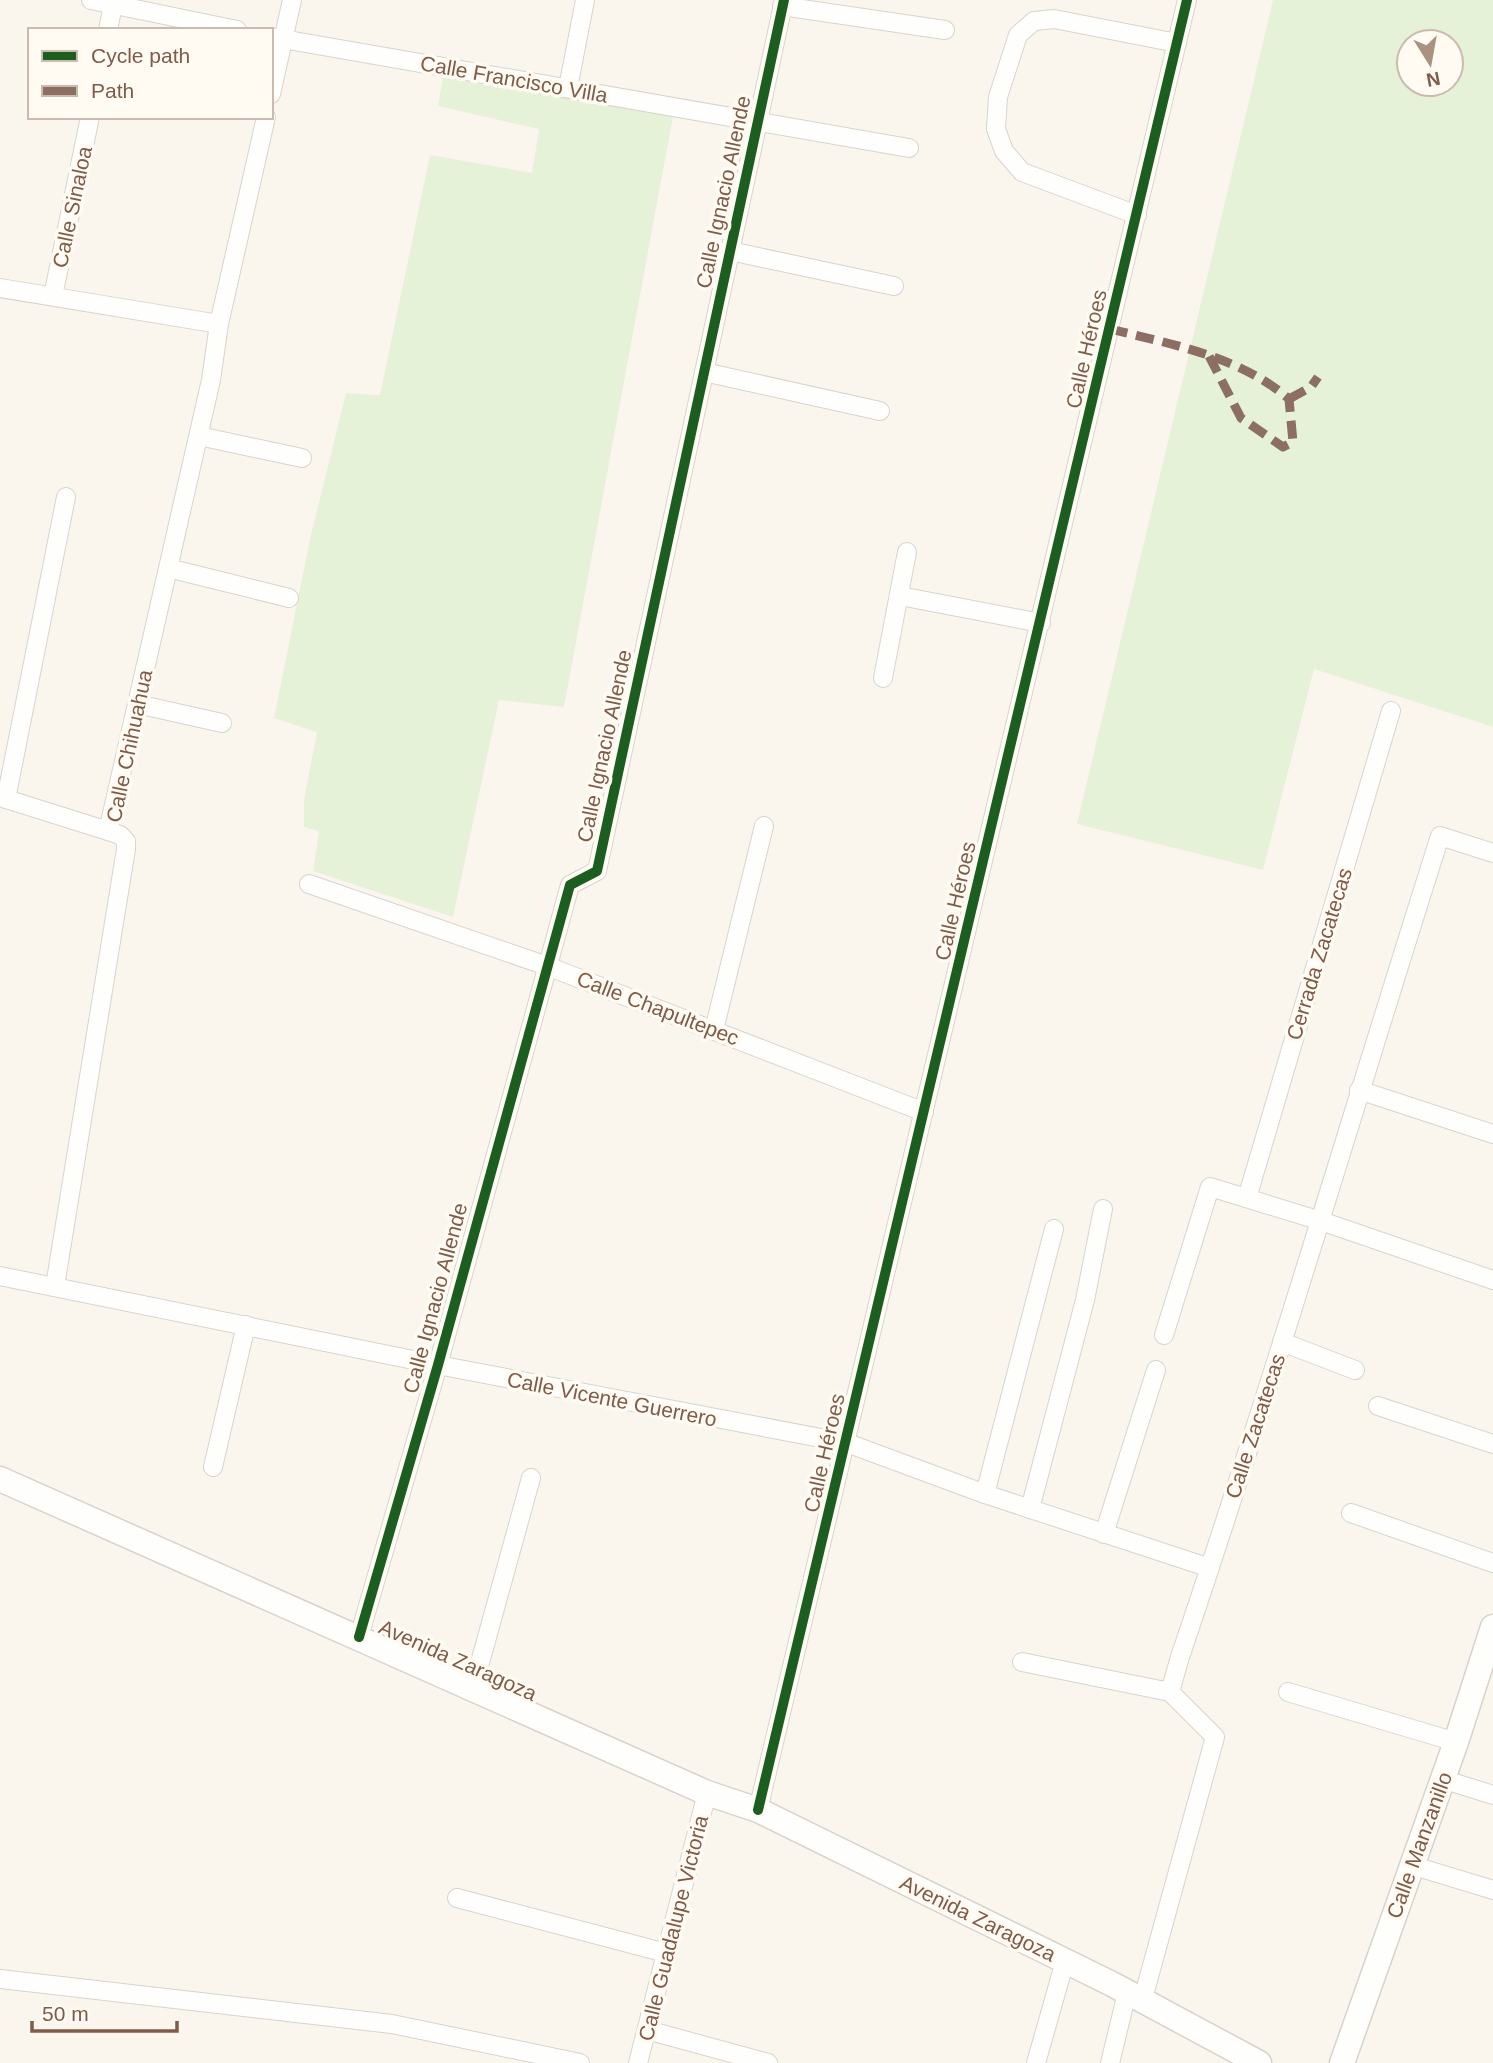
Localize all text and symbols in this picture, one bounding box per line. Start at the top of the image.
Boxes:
legend [28,28,273,119]
north arrow [1395,28,1465,98]
text: Cycle path [91,44,190,67]
street label: Calle Francisco Villa [419,51,610,107]
text: N [1424,68,1442,91]
text: Path [91,79,134,102]
street label: Calle Ignacio Allende [691,94,755,290]
street label: Calle Sinaloa [48,144,96,270]
street label: Calle Héroes [1061,287,1111,411]
street label: Calle Ignacio Allende [572,648,636,844]
street label: Calle Chihuahua [102,667,156,824]
street label: Calle Héroes [930,839,980,963]
street label: Cerrada Zacatecas [1282,865,1356,1043]
street label: Calle Chapultepec [574,967,742,1049]
street label: Calle Ignacio Allende [399,1200,471,1396]
street label: Calle Zacatecas [1221,1351,1289,1501]
street label: Calle Vicente Guerrero [505,1367,719,1431]
street label: Calle Héroes [799,1391,849,1515]
street label: Avenida Zaragoza [376,1615,541,1705]
street label: Calle Manzanillo [1382,1769,1456,1921]
street label: Calle Guadalupe Victoria [634,1812,712,2043]
street label: Avenida Zaragoza [897,1870,1060,1966]
scale bar [32,1990,177,2034]
text: 50 m [42,2002,89,2025]

